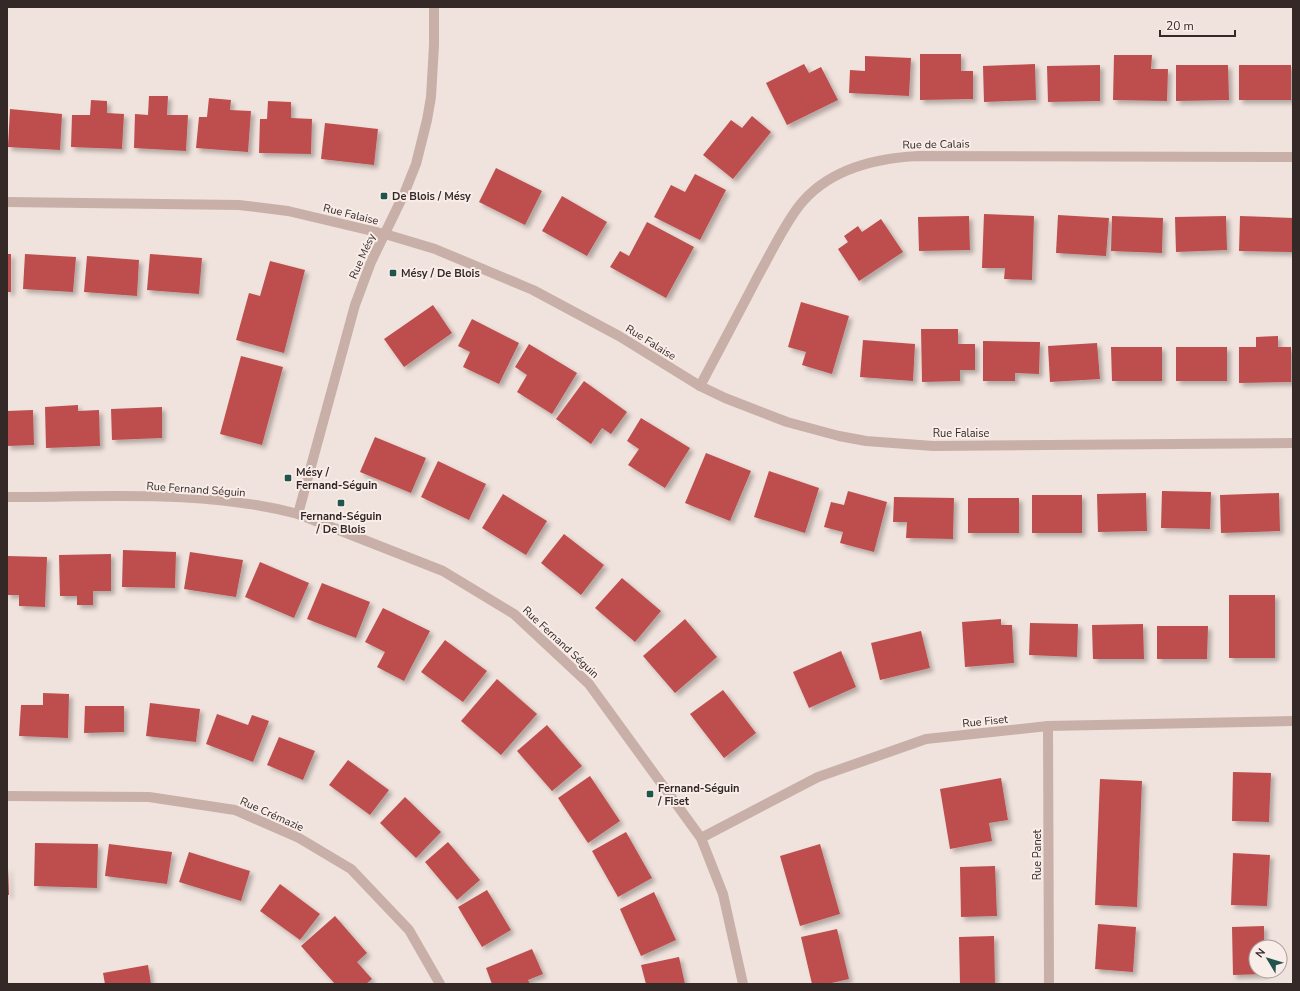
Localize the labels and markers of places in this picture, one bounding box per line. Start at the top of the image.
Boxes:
place label: De Blois / Mésy [392,189,471,204]
marker: De Blois / Mésy [379,191,389,201]
place label: Mésy / De Blois [401,266,480,281]
marker: Mésy / De Blois [388,268,398,278]
place label: Mésy / Fernand-Séguin [296,465,377,493]
marker: Mésy / Fernand-Séguin [283,473,293,483]
marker: Fernand-Séguin / De Blois [336,498,346,508]
place label: Fernand-Séguin / De Blois [300,509,382,537]
place label: Fernand-Séguin / Fiset [657,781,739,809]
marker: Fernand-Séguin / Fiset [645,789,655,799]

